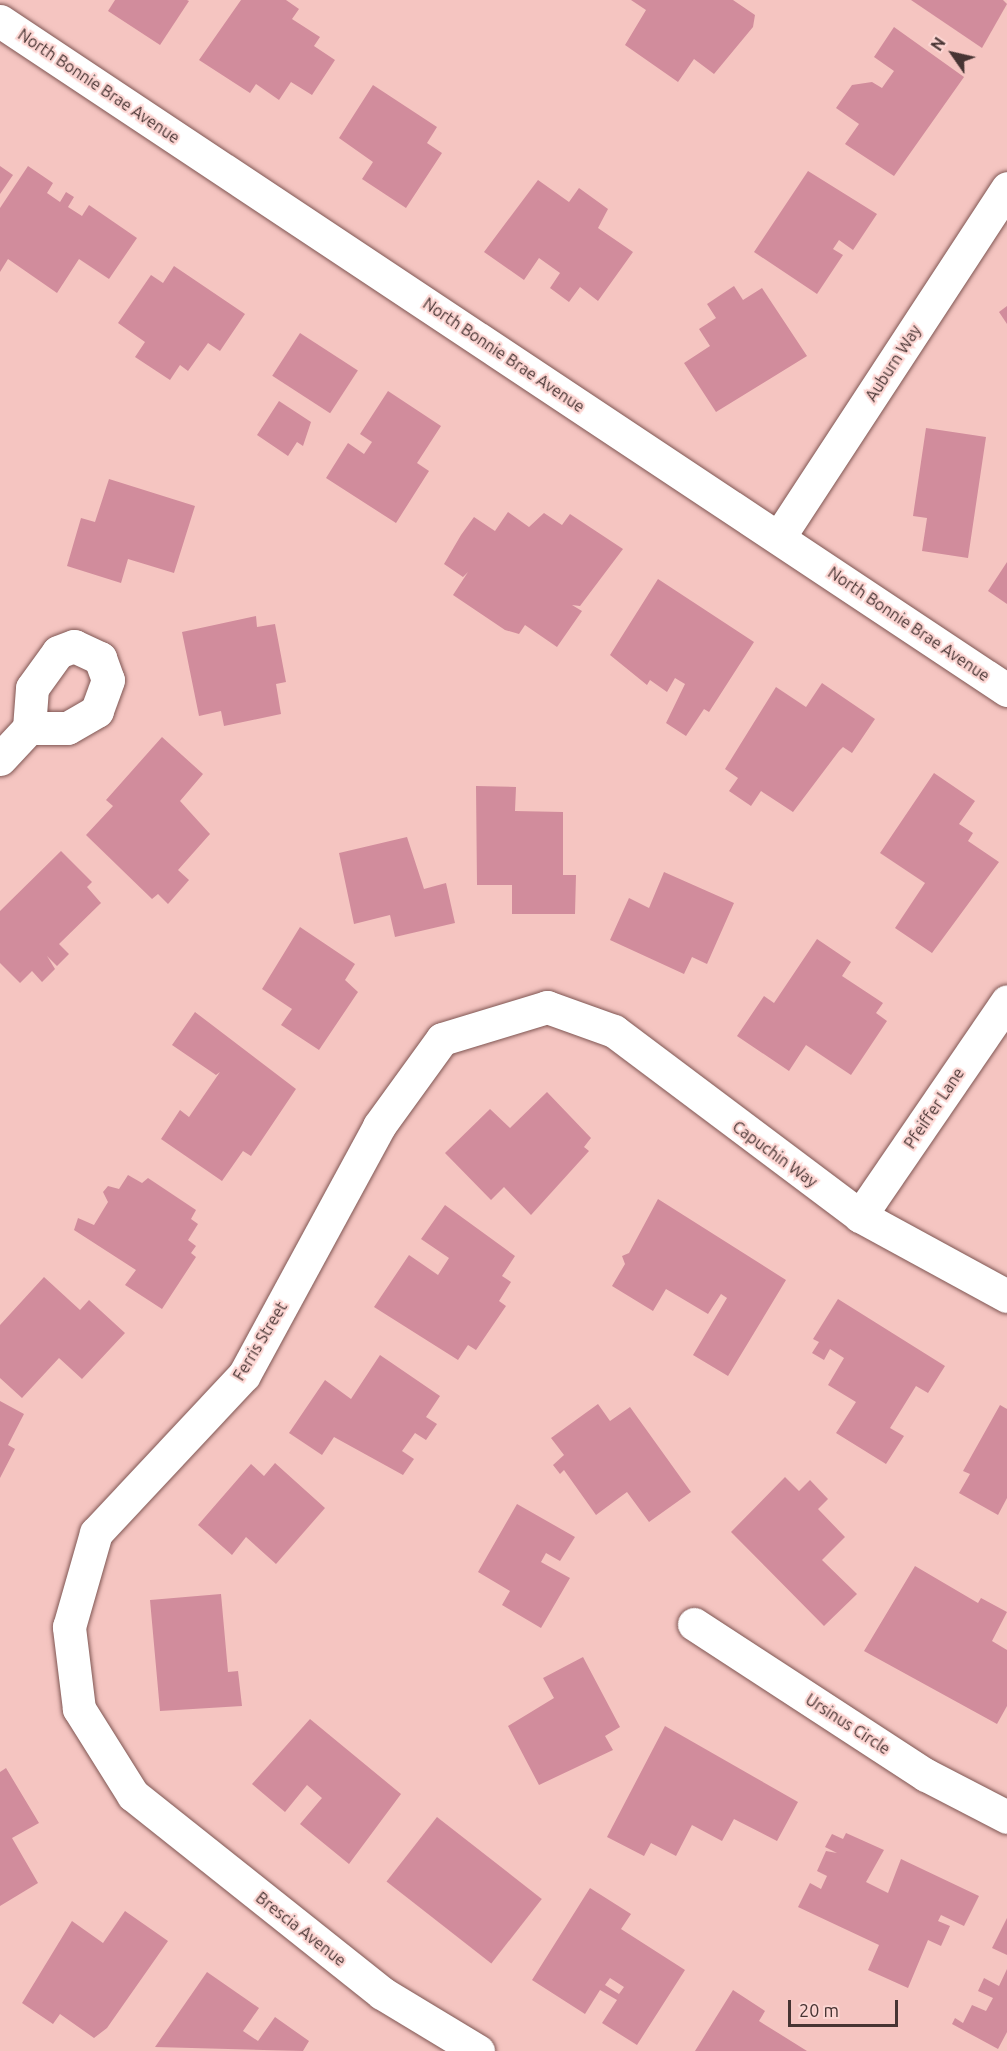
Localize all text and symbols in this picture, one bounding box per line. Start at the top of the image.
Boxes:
north arrow [923,24,983,84]
street label: North Bonnie Brae Avenue [14,25,184,147]
text: N [927,34,949,54]
street label: North Bonnie Brae Avenue [419,294,589,416]
street label: Auburn Way [861,321,925,405]
street label: North Bonnie Brae Avenue [824,563,994,685]
street label: Pfeiffer Lane [900,1064,968,1152]
street label: Capuchin Way [729,1117,821,1191]
street label: Ferris Street [229,1298,291,1384]
street label: Ursinus Circle [802,1690,894,1758]
street label: Brescia Avenue [252,1888,350,1970]
scale bar [791,1988,900,2026]
text: 20 m [799,2000,839,2020]

